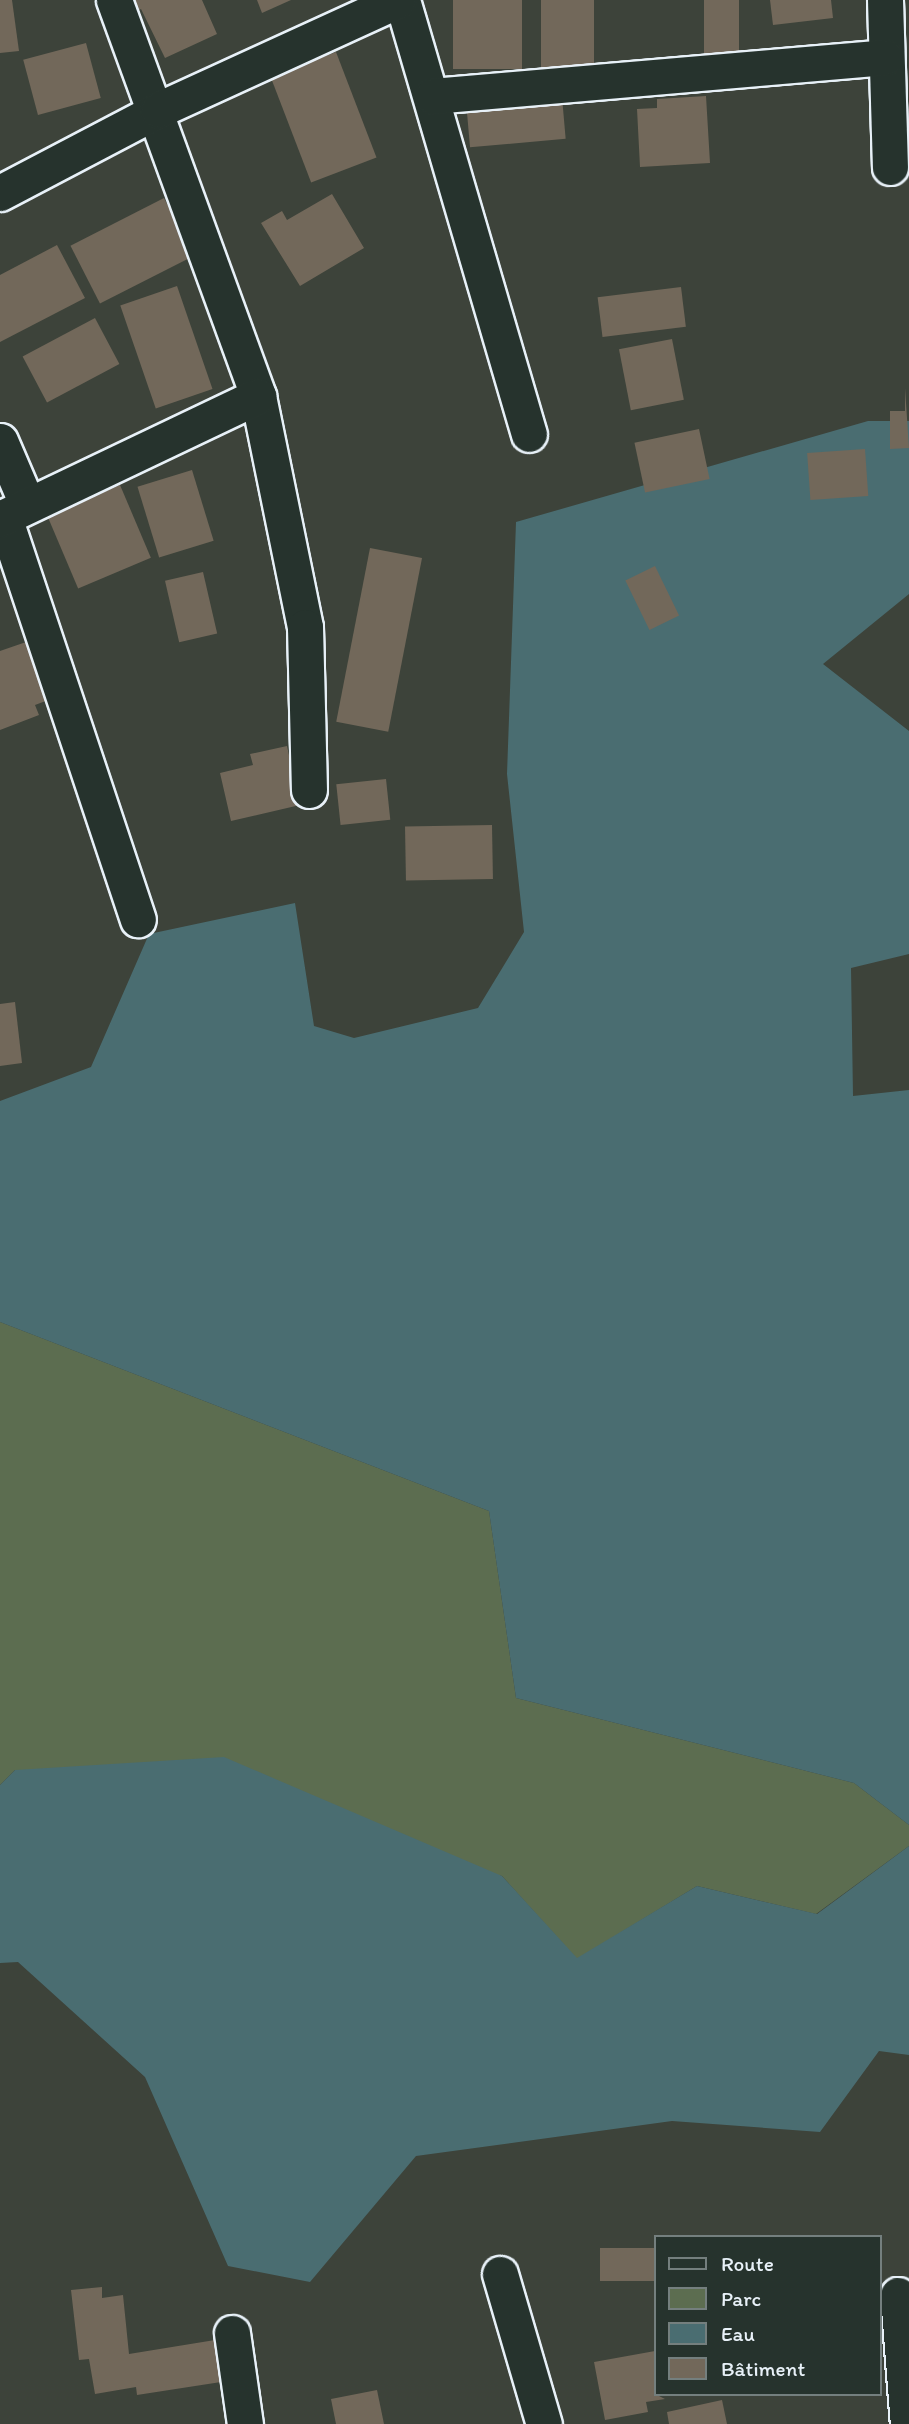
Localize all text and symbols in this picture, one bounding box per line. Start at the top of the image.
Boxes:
legend [654,2235,881,2396]
text: Route [721,2251,774,2276]
text: Parc [721,2286,761,2311]
text: Eau [721,2321,755,2346]
text: Bâtiment [721,2356,805,2381]

